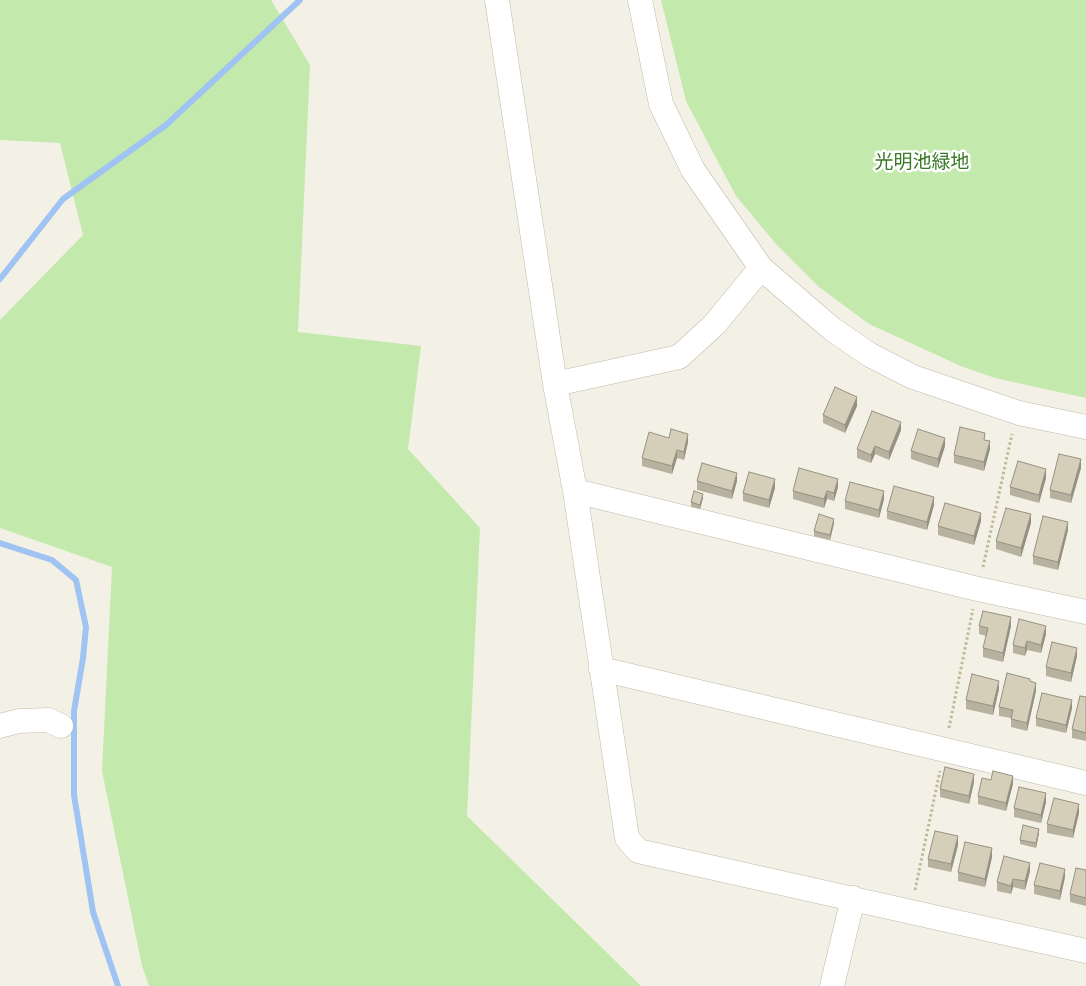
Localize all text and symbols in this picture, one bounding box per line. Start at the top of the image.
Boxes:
park label: 光明池緑地 [875,151,969,173]

